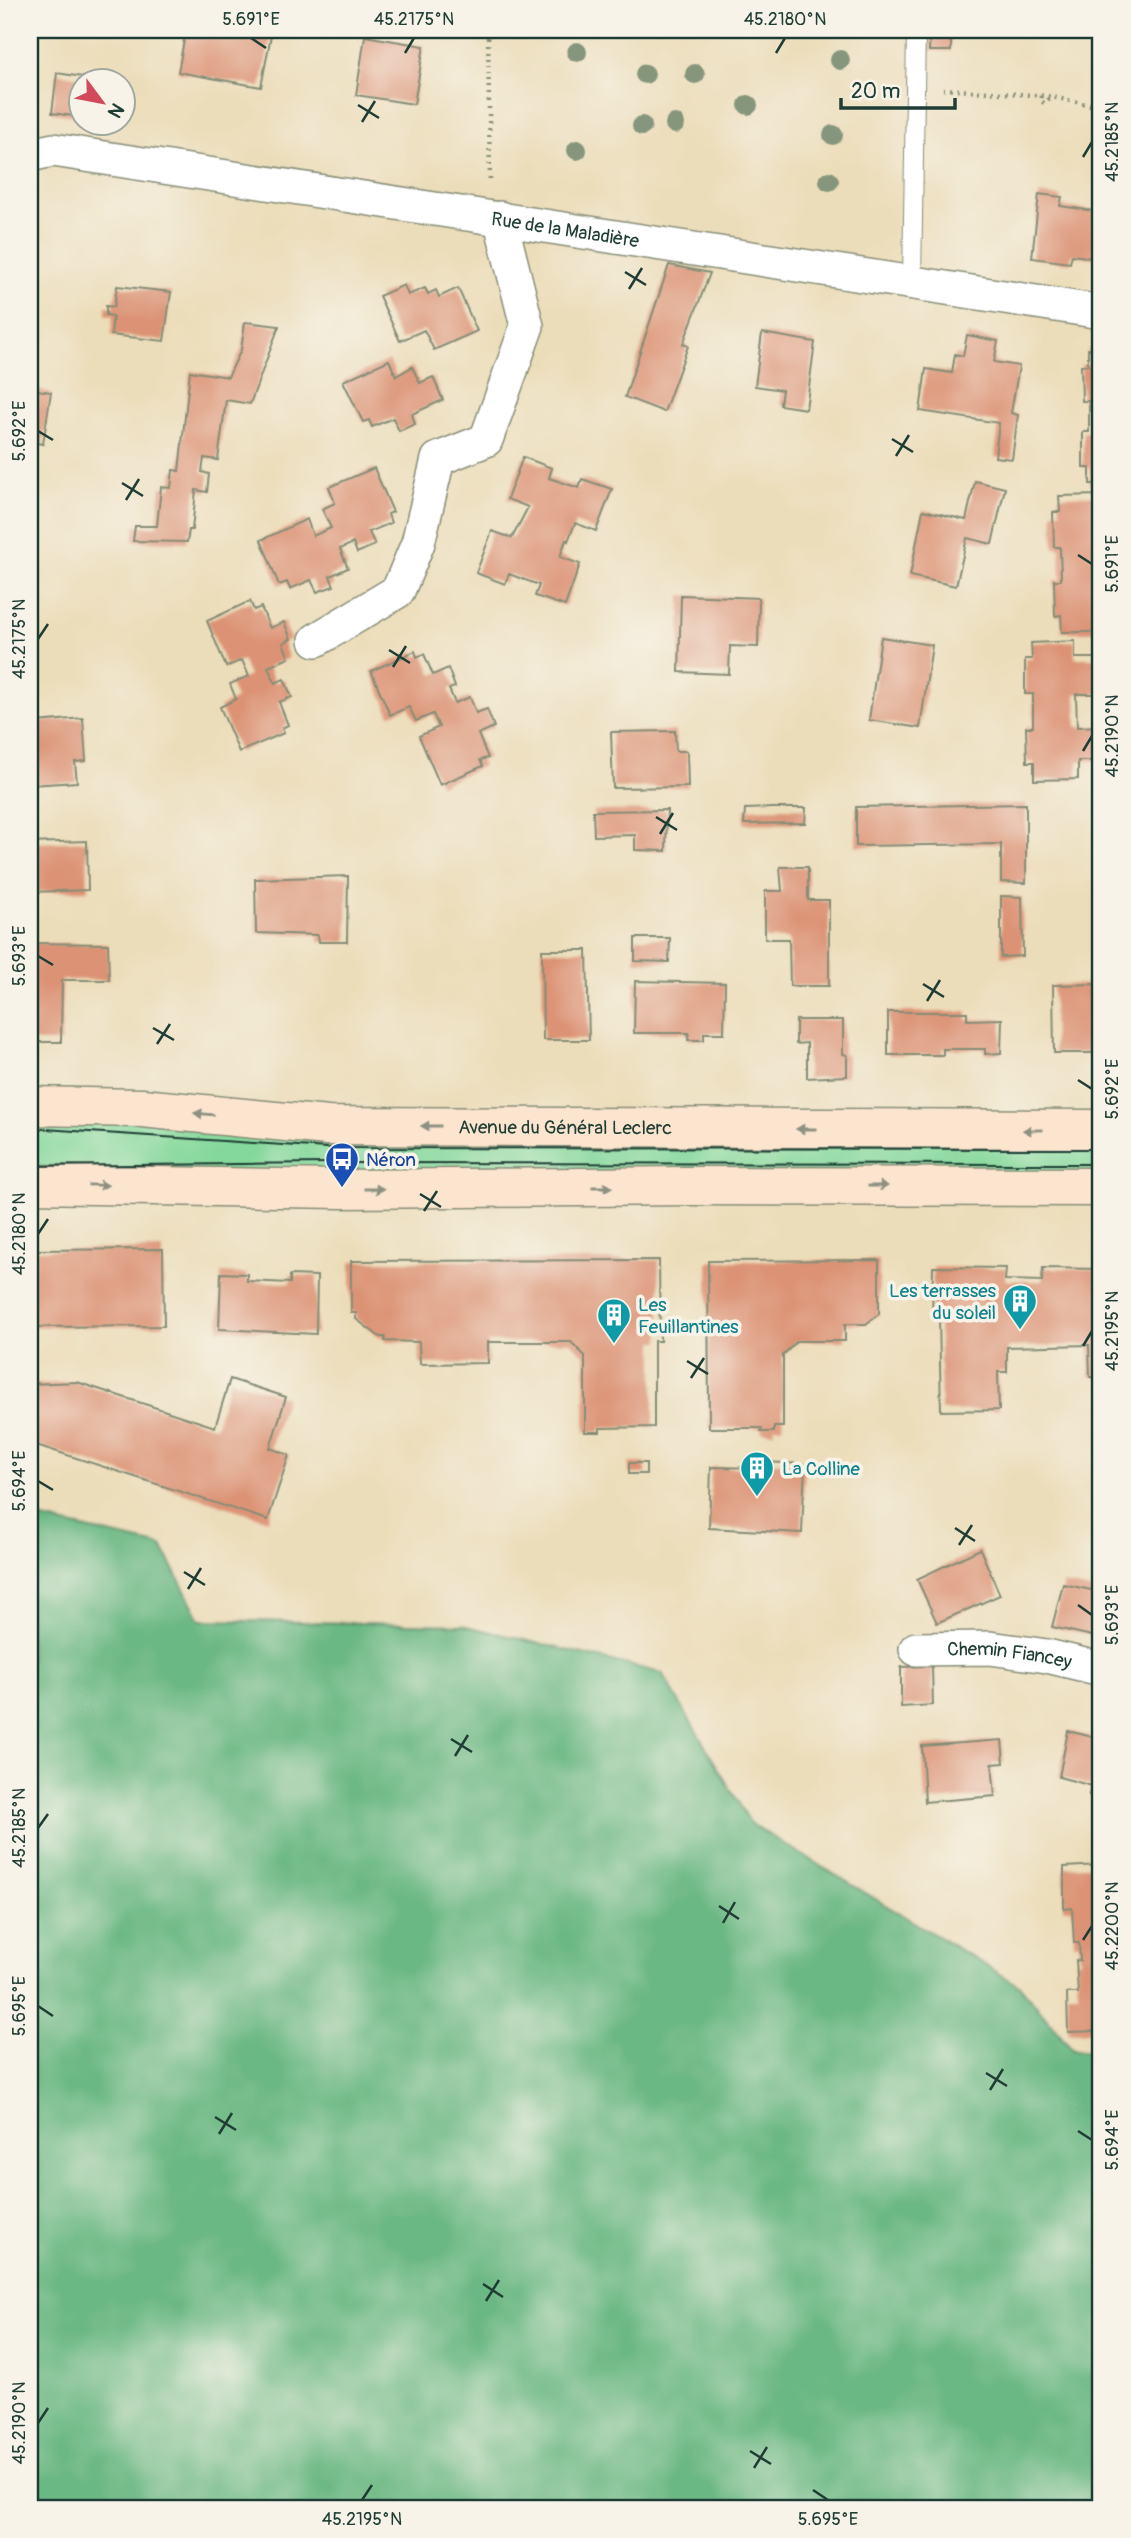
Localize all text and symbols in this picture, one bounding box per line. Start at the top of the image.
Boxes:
text: 5.691°E [222,8,280,31]
text: 45.2175°N [374,8,454,31]
text: 45.2180°N [744,8,826,31]
north arrow [66,66,136,136]
scale bar [841,66,954,110]
text: 20 m [851,78,900,105]
text: N [102,99,129,122]
text: 45.2185°N [1101,102,1124,182]
street label: Rue de la Maladière [490,207,641,254]
text: 5.692°E [8,401,31,461]
text: 5.691°E [1101,535,1124,593]
text: 45.2175°N [8,599,31,679]
text: 45.2190°N [1101,695,1124,777]
text: 5.693°E [8,926,31,986]
text: 5.692°E [1101,1059,1124,1119]
one-way arrow [193,1108,215,1119]
street label: Avenue du Général Leclerc [458,1116,672,1140]
one-way arrow [420,1120,442,1132]
one-way arrow [794,1123,816,1135]
one-way arrow [1022,1124,1044,1136]
bus stop icon: Néron [323,1140,361,1189]
place label: Néron [366,1148,416,1172]
one-way arrow [87,1180,109,1191]
one-way arrow [868,1180,890,1192]
one-way arrow [591,1181,613,1193]
one-way arrow [364,1183,386,1195]
text: 45.2180°N [8,1193,31,1275]
place label: Les terrasses du soleil [889,1279,996,1325]
building icon: Les terrasses du soleil [1001,1282,1039,1331]
text: 45.2195°N [1101,1291,1124,1371]
place label: Les Feuillantines [638,1293,739,1339]
building icon: Les Feuillantines [595,1296,633,1345]
building icon: La Colline [738,1449,776,1498]
text: 5.694°E [8,1450,31,1512]
place label: La Colline [782,1457,861,1481]
text: 5.693°E [1101,1585,1124,1645]
street label: Chemin Fiancey [947,1637,1074,1675]
text: 45.2185°N [8,1788,31,1868]
text: 45.2200°N [1101,1882,1124,1970]
text: 5.695°E [8,1976,31,2036]
text: 5.694°E [1101,2109,1124,2171]
text: 45.2190°N [8,2382,31,2464]
text: 45.2195°N [322,2508,402,2531]
text: 5.695°E [798,2508,858,2531]

